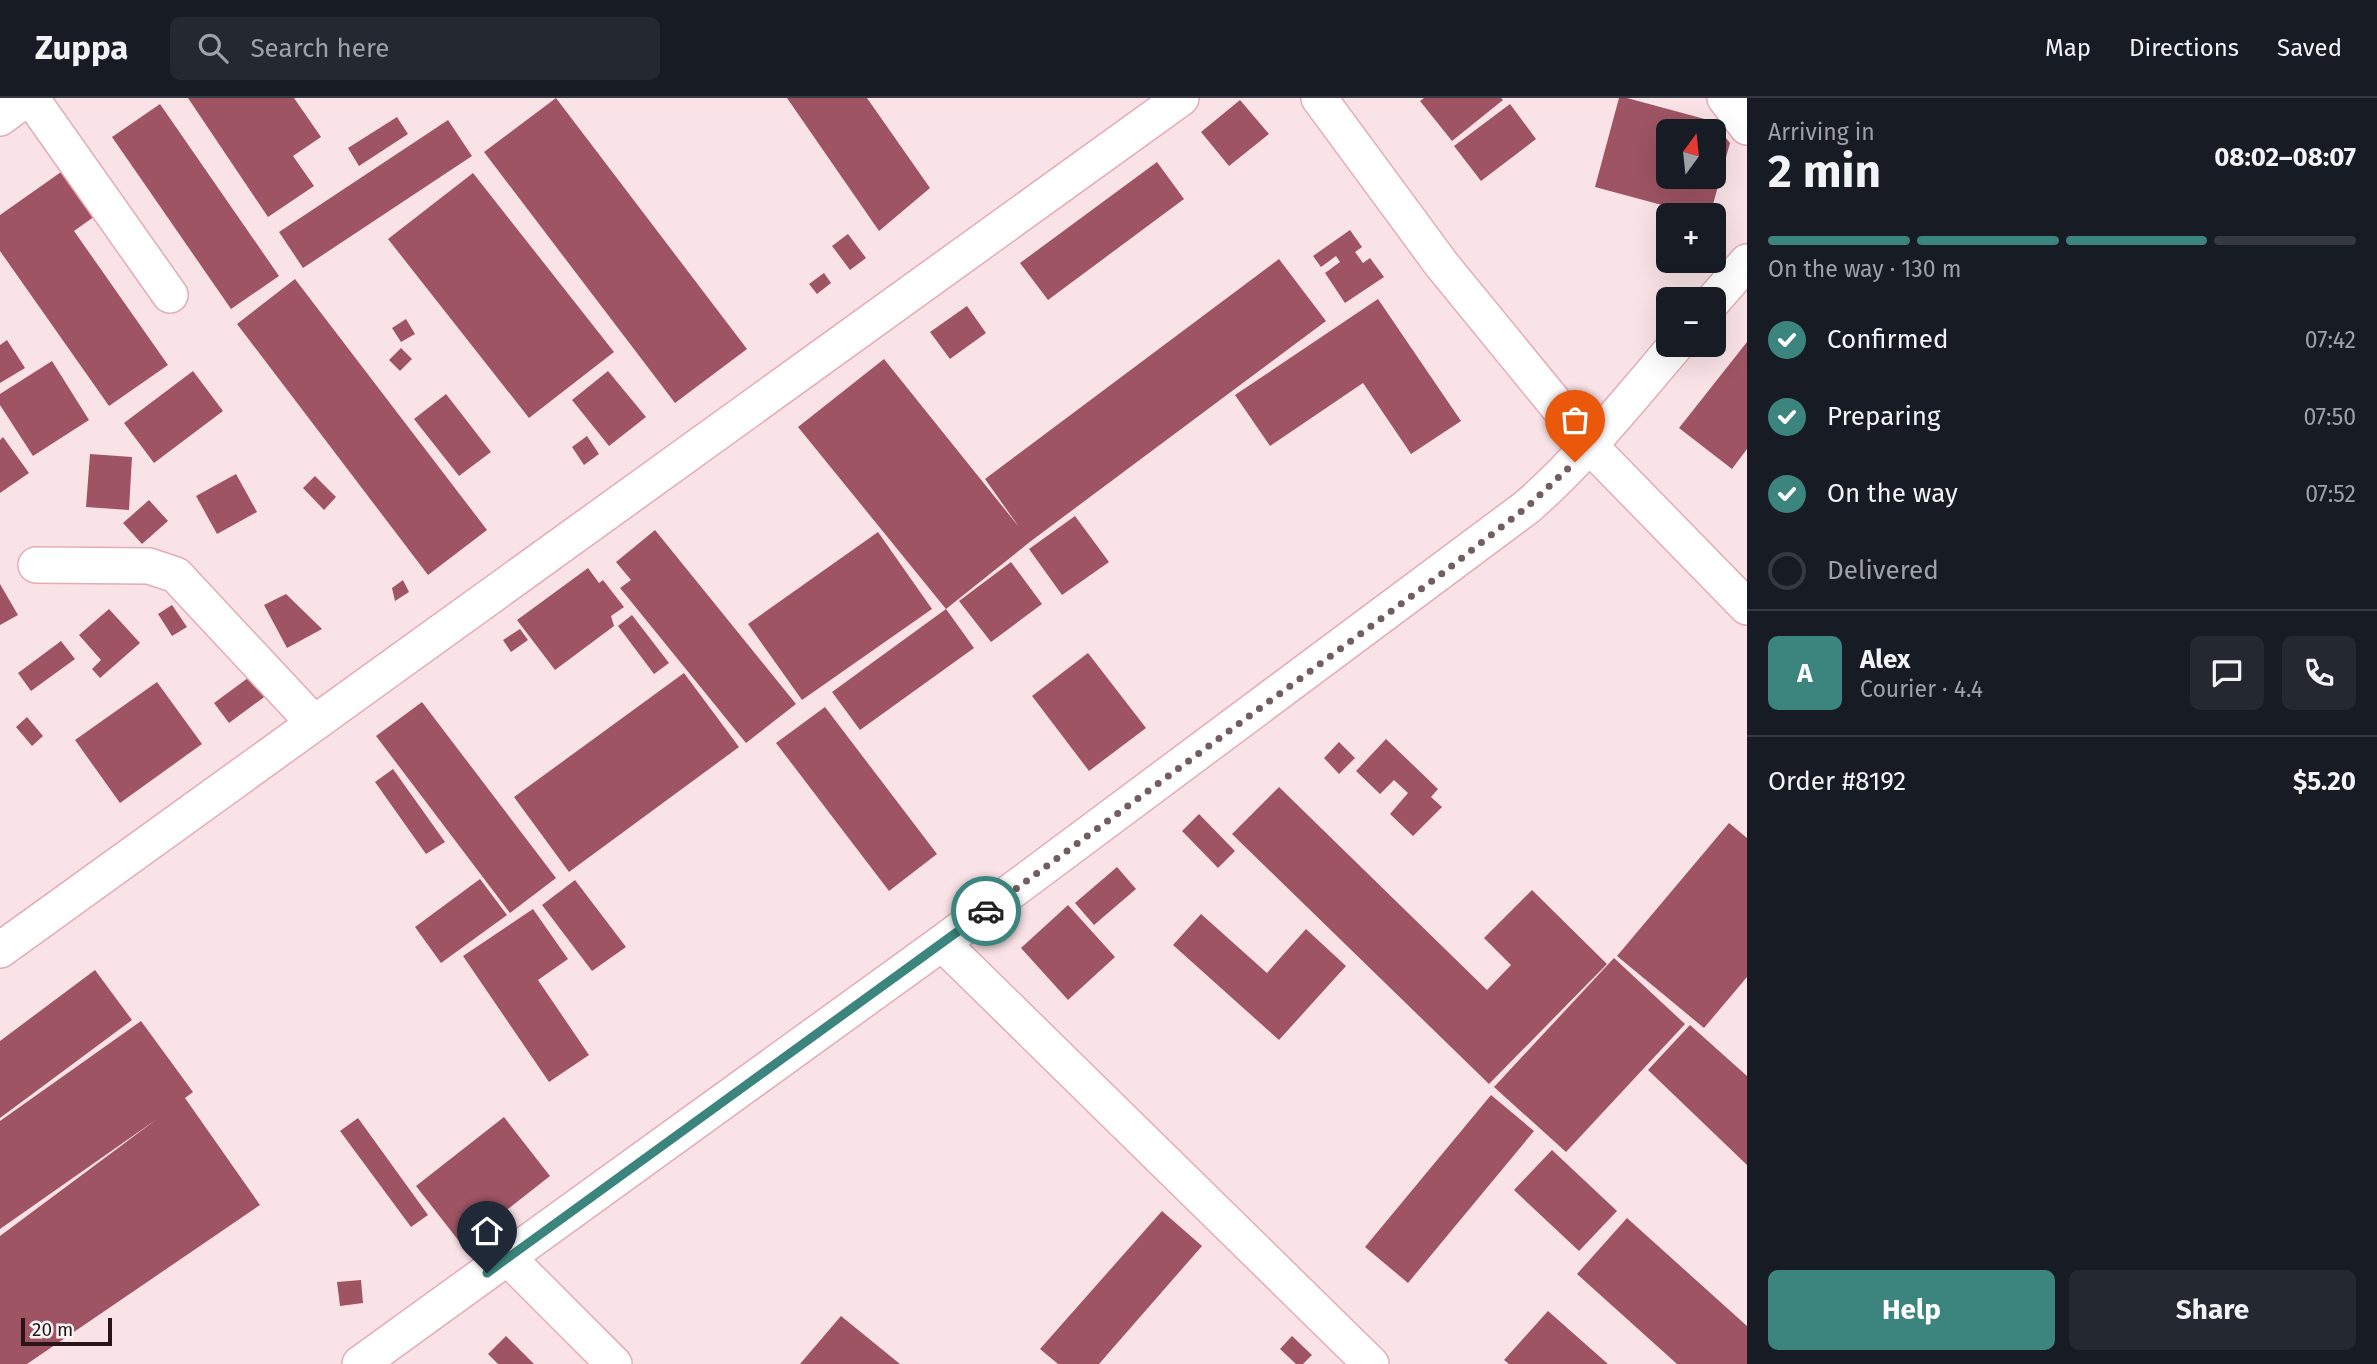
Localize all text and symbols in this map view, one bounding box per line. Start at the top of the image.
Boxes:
search box [170,17,660,80]
text: Zuppa [35,28,128,68]
icon: search [194,29,232,67]
text: Search here [250,33,389,64]
text: Map [2045,34,2091,62]
text: Directions [2129,34,2239,62]
text: Saved [2277,34,2342,62]
text: Arriving in [1768,118,1875,146]
north arrow [1656,119,1726,189]
map controls [1656,119,1726,357]
text: 08:02–08:07 [2214,142,2356,173]
text: 2 min [1768,144,1881,199]
button: + [1656,203,1726,273]
text: On the way · 130 m [1768,255,1961,283]
button: − [1656,287,1726,357]
icon: check [1768,321,1806,359]
text: Confirmed [1827,324,1948,355]
text: 07:42 [2305,326,2356,354]
pin [1545,390,1605,462]
icon: check [1768,398,1806,436]
icon: bag [1556,401,1594,439]
text: Preparing [1827,401,1940,432]
text: 07:50 [2303,403,2356,431]
icon: check [1768,475,1806,513]
text: On the way [1827,478,1958,509]
text: 07:52 [2305,480,2356,508]
text: Delivered [1827,555,1939,586]
button: chat [2190,636,2264,710]
button: phone [2282,636,2356,710]
text: Alex [1860,644,1910,675]
text: A [1797,658,1813,689]
text: Courier · 4.4 [1860,675,1983,703]
text: Order #8192 [1768,766,1906,797]
text: $5.20 [2293,766,2356,797]
courier [951,876,1021,946]
icon: car [967,892,1005,930]
pin [457,1201,517,1273]
icon: home [468,1212,506,1250]
button: Help [1768,1270,2055,1350]
button: Share [2069,1270,2356,1350]
scale bar [21,1315,112,1347]
text: 20 m [32,1318,73,1341]

